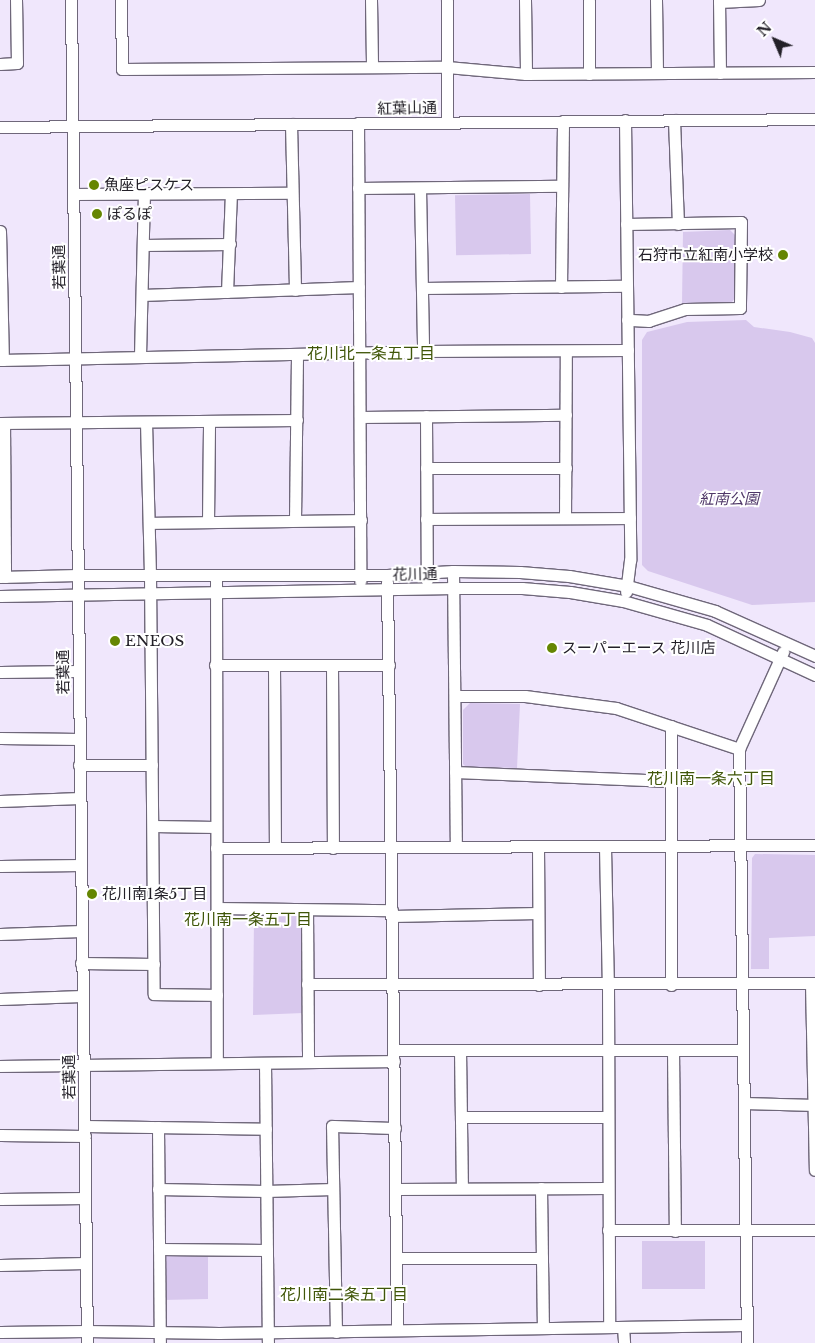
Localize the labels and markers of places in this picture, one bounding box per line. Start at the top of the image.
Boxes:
place label: 魚座ピスケス [104,176,194,194]
marker: 魚座ピスケス [88,179,100,191]
place label: ぽるぽ [107,205,152,223]
marker: ぽるぽ [91,208,103,220]
place label: 石狩市立紅南小学校 [638,246,773,264]
marker: 石狩市立紅南小学校 [777,249,789,261]
place label: ENEOS [125,632,184,650]
marker: ENEOS [109,635,121,647]
place label: スーパーエース 花川店 [562,639,716,657]
marker: スーパーエース 花川店 [546,642,558,654]
place label: 花川南1条5丁目 [102,885,207,903]
marker: 花川南1条5丁目 [86,888,98,900]

